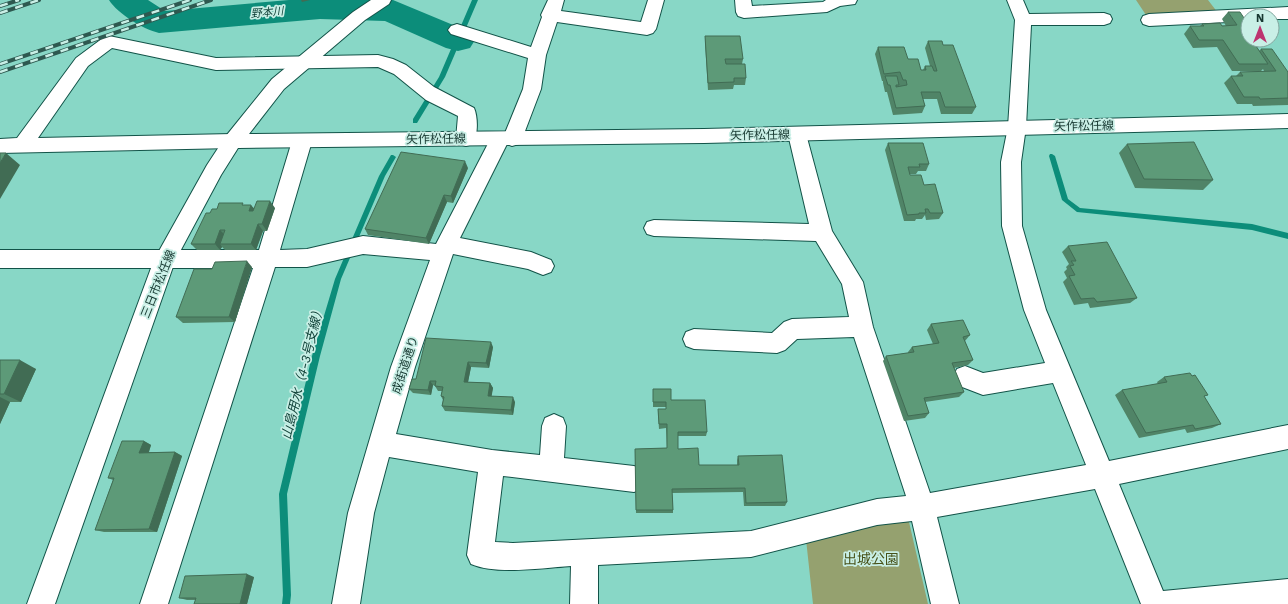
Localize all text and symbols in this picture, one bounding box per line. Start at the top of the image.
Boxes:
water label: 野本川 [250,4,285,20]
north arrow [1240,8,1280,48]
text: N [1256,12,1264,25]
street label: 矢作松任線 [1054,118,1114,134]
street label: 矢作松任線 [730,127,790,143]
street label: 矢作松任線 [406,131,466,147]
street label: 三日市松任線 [138,248,178,320]
water label: 山島用水（4-3号支線） [278,303,326,441]
street label: 成街道通り [389,334,421,396]
park label: 出城公園 [843,551,899,567]

